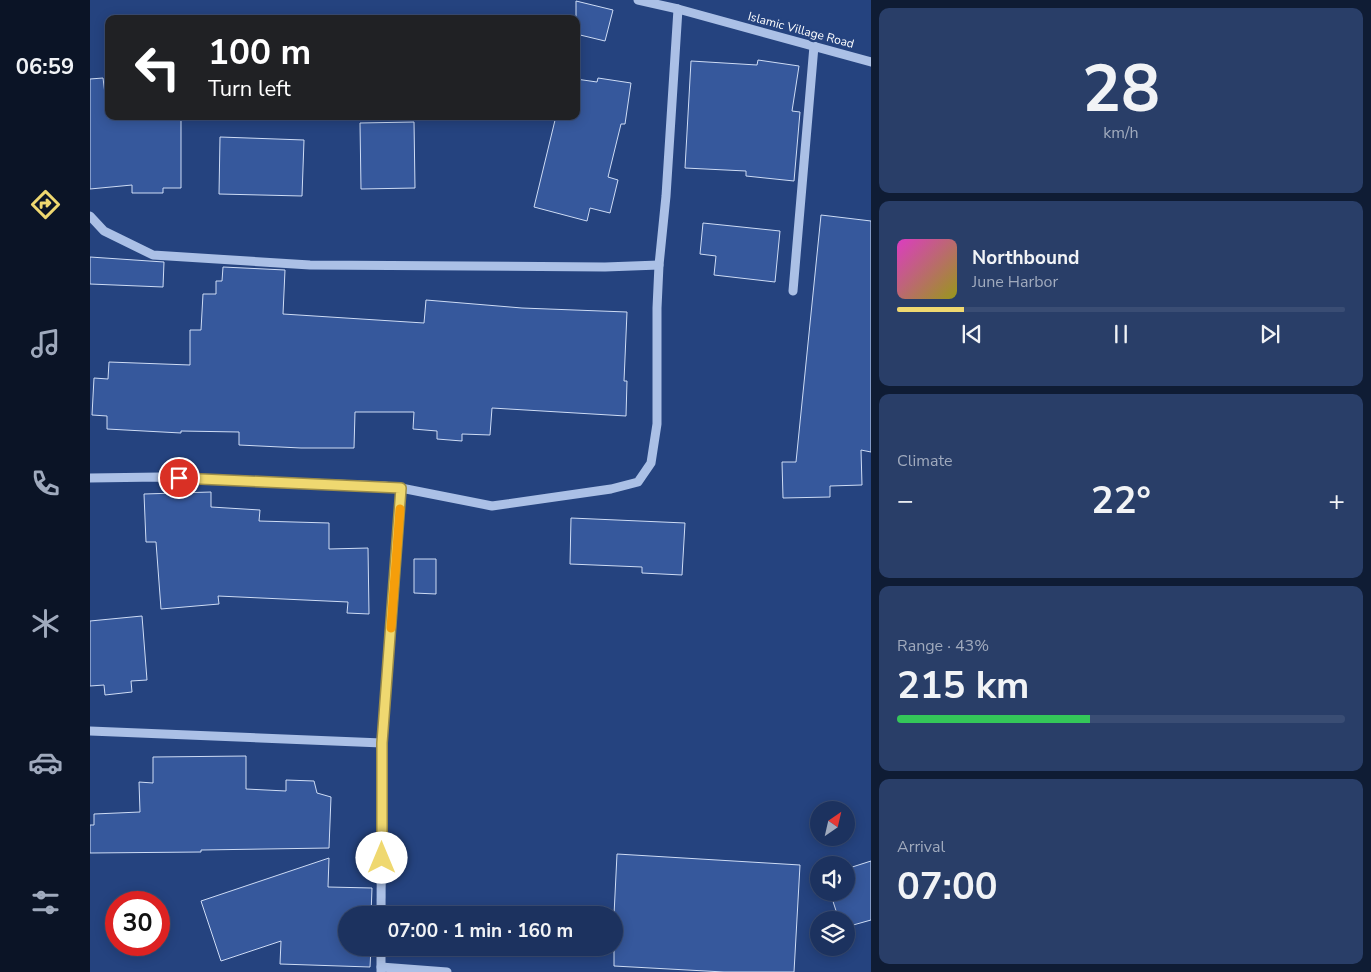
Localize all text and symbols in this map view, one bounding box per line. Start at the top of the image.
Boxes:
street label: Islamic Village Road [746,8,856,52]
text: 100 m [208,29,311,76]
icon: left [125,35,190,100]
text: 28 [1082,45,1160,134]
text: 06:59 [16,52,74,82]
text: Turn left [208,74,291,104]
text: km/h [1103,122,1139,144]
icon: directions [28,187,63,222]
text: Northbound [972,245,1079,271]
text: June Harbor [972,271,1058,293]
icon: previous [958,320,986,348]
icon: pause [1107,320,1135,348]
icon: next [1256,320,1284,348]
icon: music [28,326,63,361]
text: Climate [897,450,952,472]
pin [158,457,200,499]
icon: arrive [165,464,193,492]
icon: phone [28,466,63,501]
text: 22° [1091,475,1151,526]
text: − [897,482,914,520]
text: + [1328,482,1345,520]
icon: climate [28,606,63,641]
text: Range · 43% [897,635,989,657]
text: 215 km [897,660,1029,711]
icon: car [28,745,63,780]
north arrow [810,801,855,846]
map controls [810,801,855,956]
position arrow [355,831,407,883]
text: Arrival [897,836,945,858]
button: sound [810,856,855,901]
text: 07:00 [897,861,998,912]
icon: filters [28,885,63,920]
speed limit sign: 30 [105,891,170,956]
button: layers [810,911,855,956]
text: 07:00 · 1 min · 160 m [388,918,573,944]

